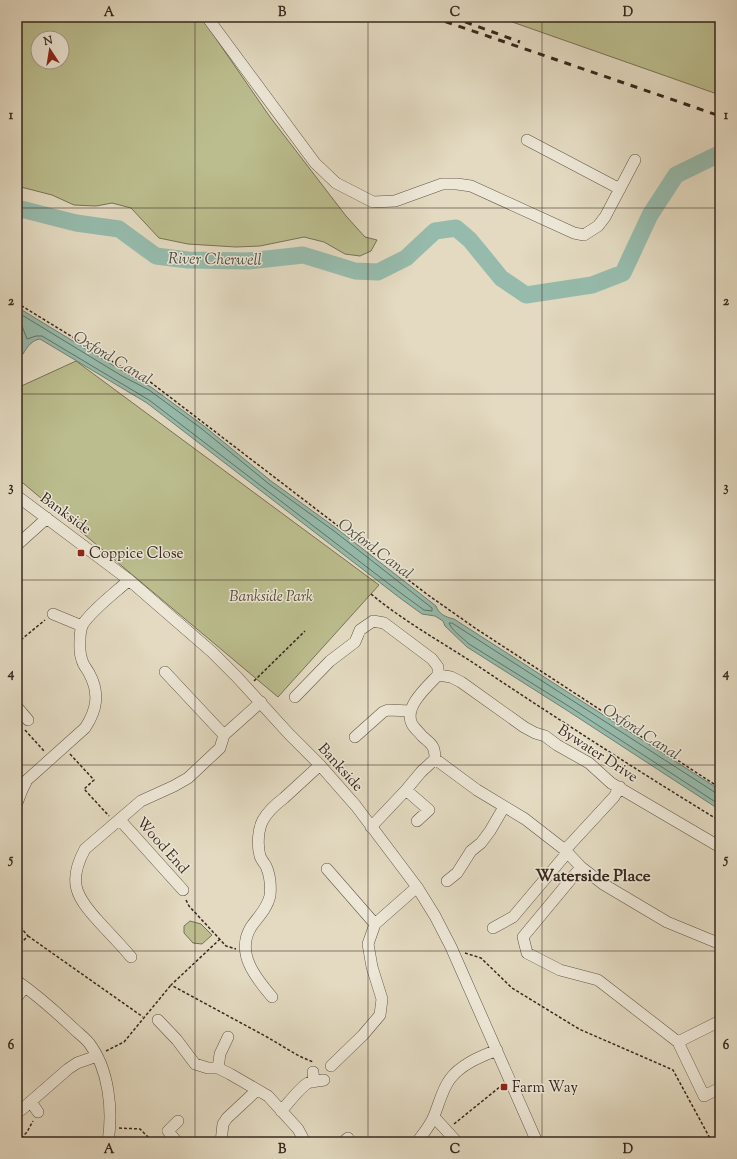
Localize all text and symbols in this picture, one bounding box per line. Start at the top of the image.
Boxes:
text: A [104,4,115,22]
text: B [278,4,287,22]
text: C [450,4,460,22]
text: D [623,4,633,22]
north arrow [30,30,70,70]
text: N [41,32,54,50]
text: 1 [9,107,14,125]
text: 1 [724,107,729,125]
water label: River Cherwell [168,248,262,273]
text: 2 [8,293,15,311]
text: 2 [723,293,730,311]
water label: Oxford Canal [68,326,156,392]
text: 3 [8,479,14,497]
text: 3 [723,479,729,497]
street label: Bankside [35,488,95,540]
water label: Oxford Canal [332,514,417,586]
place label: Coppice Close [89,544,184,565]
marker: Coppice Close [76,548,86,558]
park label: Bankside Park [229,587,313,608]
text: 4 [7,665,15,683]
text: 4 [722,665,730,683]
water label: Oxford Canal [597,699,684,767]
street label: Bywater Drive [553,720,641,788]
street label: Bankside [312,739,367,797]
street label: Wood End [131,813,193,879]
text: 5 [8,851,14,869]
text: 5 [723,851,729,869]
district label: Waterside Place [535,865,651,889]
text: 6 [8,1037,15,1055]
text: 6 [723,1037,730,1055]
place label: Farm Way [512,1078,579,1099]
marker: Farm Way [499,1082,509,1092]
text: A [104,1141,115,1159]
text: B [278,1141,287,1159]
text: C [450,1141,460,1159]
text: D [623,1141,633,1159]

